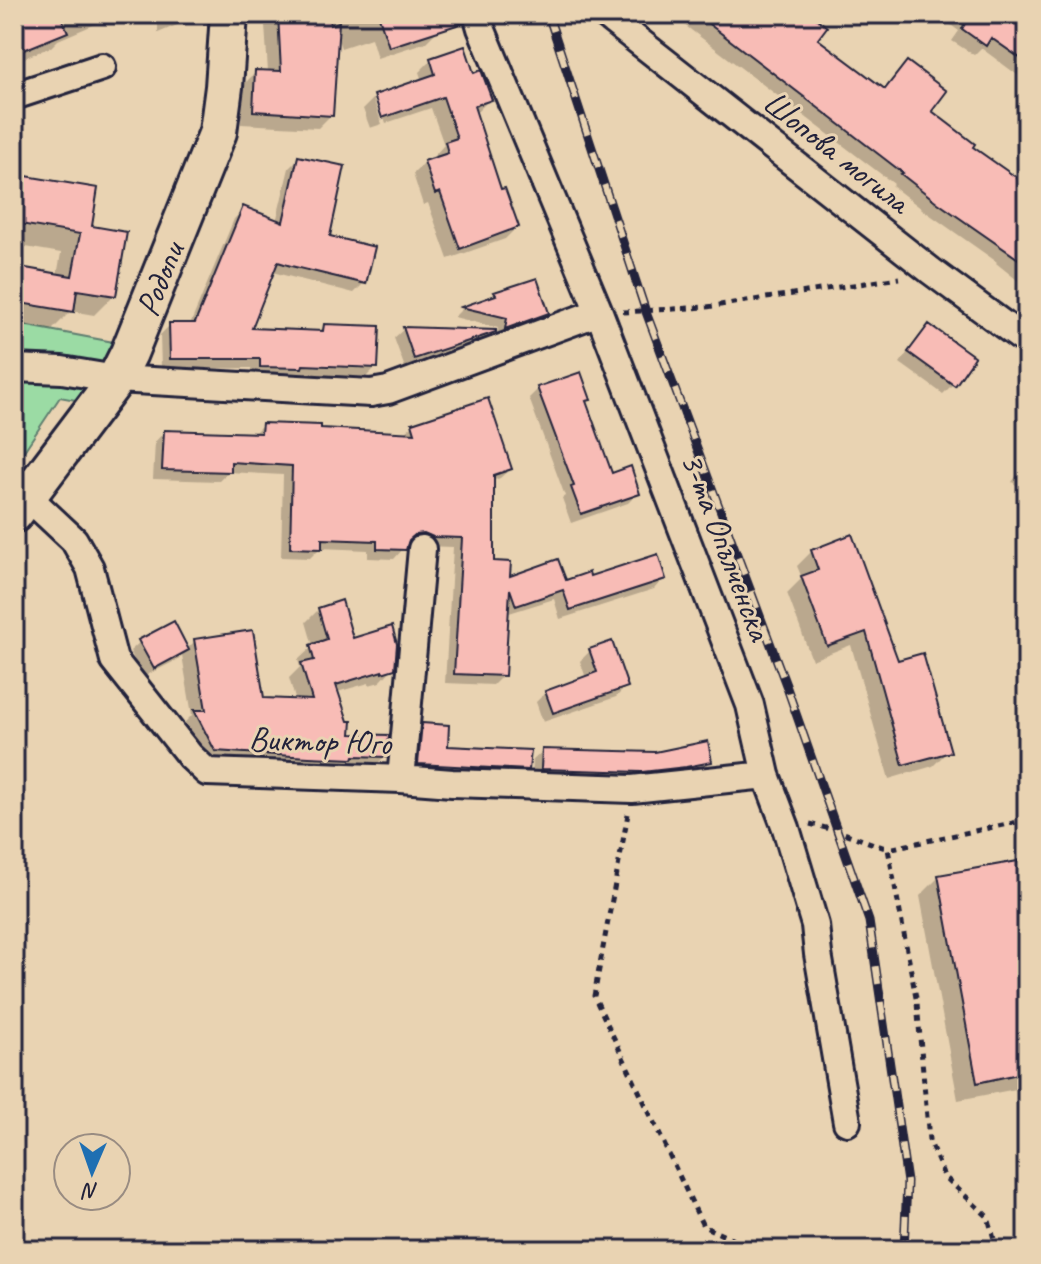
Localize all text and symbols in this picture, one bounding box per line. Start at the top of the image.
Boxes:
street label: Шопова могила [754,81,921,224]
street label: Родопи [125,233,195,322]
street label: 3-та Опълченска [671,446,783,648]
street label: Виктор Юго [248,717,394,765]
north arrow [52,1132,132,1212]
text: N [81,1177,99,1205]

